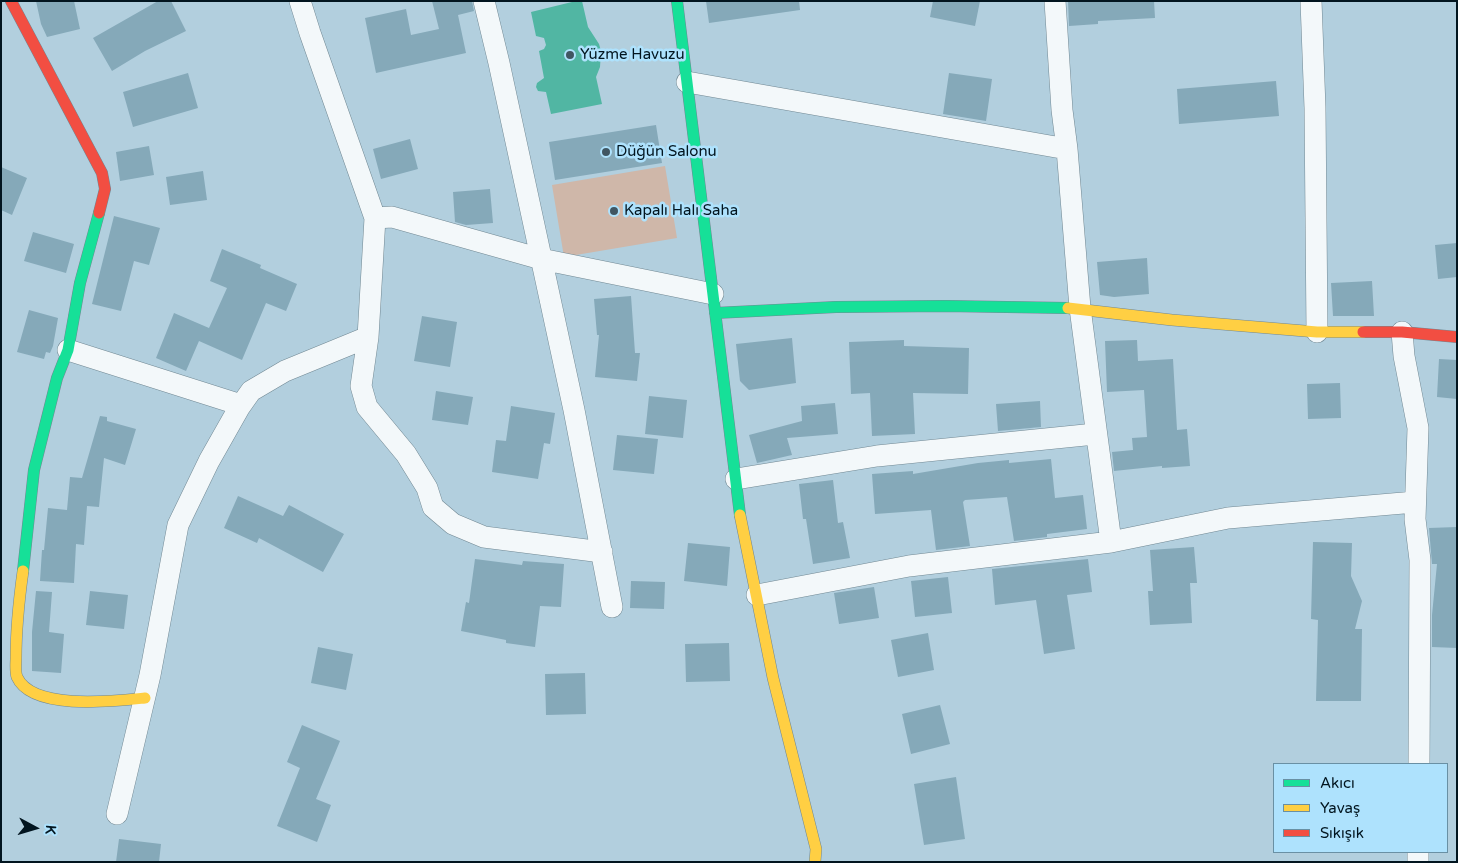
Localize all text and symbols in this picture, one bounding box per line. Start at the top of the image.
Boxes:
place label: Yüzme Havuzu [580,46,685,64]
marker: Yüzme Havuzu [564,49,576,61]
place label: Düğün Salonu [616,143,717,161]
marker: Düğün Salonu [600,146,612,158]
place label: Kapalı Halı Saha [624,202,738,220]
marker: Kapalı Halı Saha [608,205,620,217]
legend [1273,763,1448,853]
text: Akıcı [1320,774,1355,792]
text: Yavaş [1320,799,1360,817]
north arrow [10,803,60,853]
text: K [41,824,59,835]
text: Sıkışık [1320,824,1364,842]

